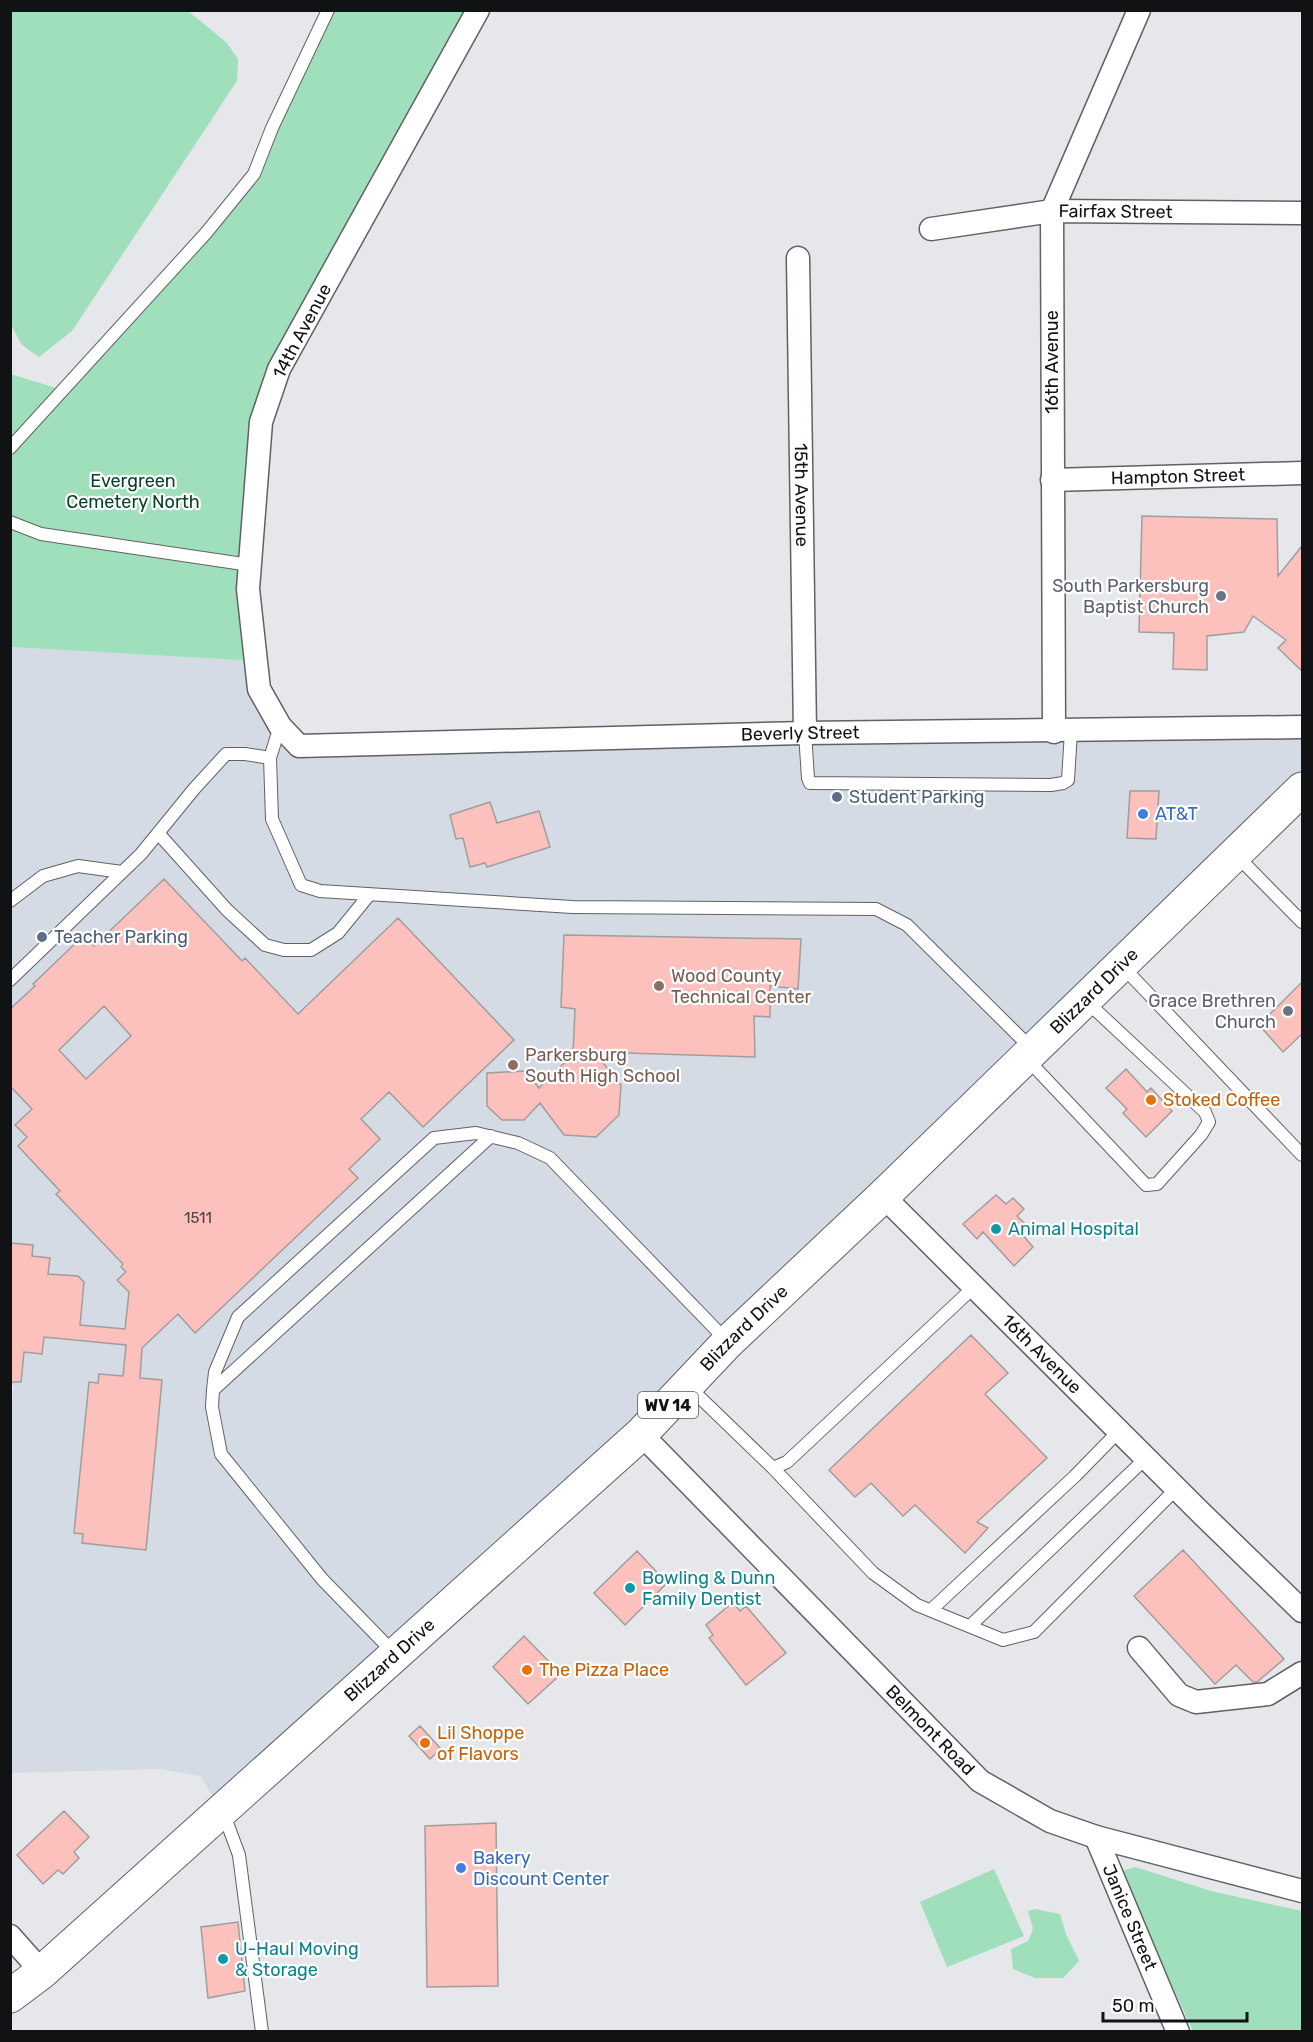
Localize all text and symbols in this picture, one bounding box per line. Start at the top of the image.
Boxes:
street label: Fairfax Street [1059,200,1173,223]
street label: 14th Avenue [268,280,336,382]
street label: 16th Avenue [1041,310,1063,414]
street label: 15th Avenue [790,443,813,547]
street label: Hampton Street [1111,464,1245,489]
park label: Evergreen Cemetery North [66,470,200,513]
place label: South Parkersburg Baptist Church [1052,575,1209,618]
marker: South Parkersburg Baptist Church [1214,589,1228,603]
street label: Beverly Street [741,721,860,746]
place label: Student Parking [849,786,985,808]
marker: Student Parking [830,790,844,804]
place label: AT&T [1155,803,1198,825]
marker: AT&T [1136,807,1150,821]
place label: Teacher Parking [54,926,188,948]
marker: Teacher Parking [35,930,49,944]
street label: Blizzard Drive [1045,943,1143,1039]
place label: Wood County Technical Center [671,965,812,1008]
marker: Wood County Technical Center [652,979,666,993]
place label: Grace Brethren Church [1148,990,1276,1033]
marker: Grace Brethren Church [1281,1004,1295,1018]
place label: Parkersburg South High School [525,1044,680,1087]
marker: Parkersburg South High School [506,1058,520,1072]
place label: Stoked Coffee [1163,1089,1280,1111]
marker: Stoked Coffee [1144,1093,1158,1107]
house number: 1511 [184,1209,212,1227]
place label: Animal Hospital [1008,1218,1139,1240]
marker: Animal Hospital [989,1222,1003,1236]
street label: Blizzard Drive [695,1280,793,1376]
street label: 16th Avenue [997,1310,1086,1399]
road number: WV 14 [638,1392,698,1418]
place label: Bowling & Dunn Family Dentist [642,1567,775,1610]
marker: Bowling & Dunn Family Dentist [623,1581,637,1595]
street label: Blizzard Drive [340,1614,439,1706]
place label: The Pizza Place [539,1659,669,1681]
marker: The Pizza Place [520,1663,534,1677]
street label: Belmont Road [881,1680,979,1780]
place label: Lil Shoppe of Flavors [437,1722,524,1765]
marker: Lil Shoppe of Flavors [418,1736,432,1750]
place label: Bakery Discount Center [473,1847,609,1890]
marker: Bakery Discount Center [454,1861,468,1875]
street label: Janice Street [1098,1861,1162,1974]
place label: U-Haul Moving & Storage [235,1938,359,1981]
marker: U-Haul Moving & Storage [216,1952,230,1966]
scale bar [1103,1985,1247,2023]
text: 50 m [1112,1995,1155,2017]

